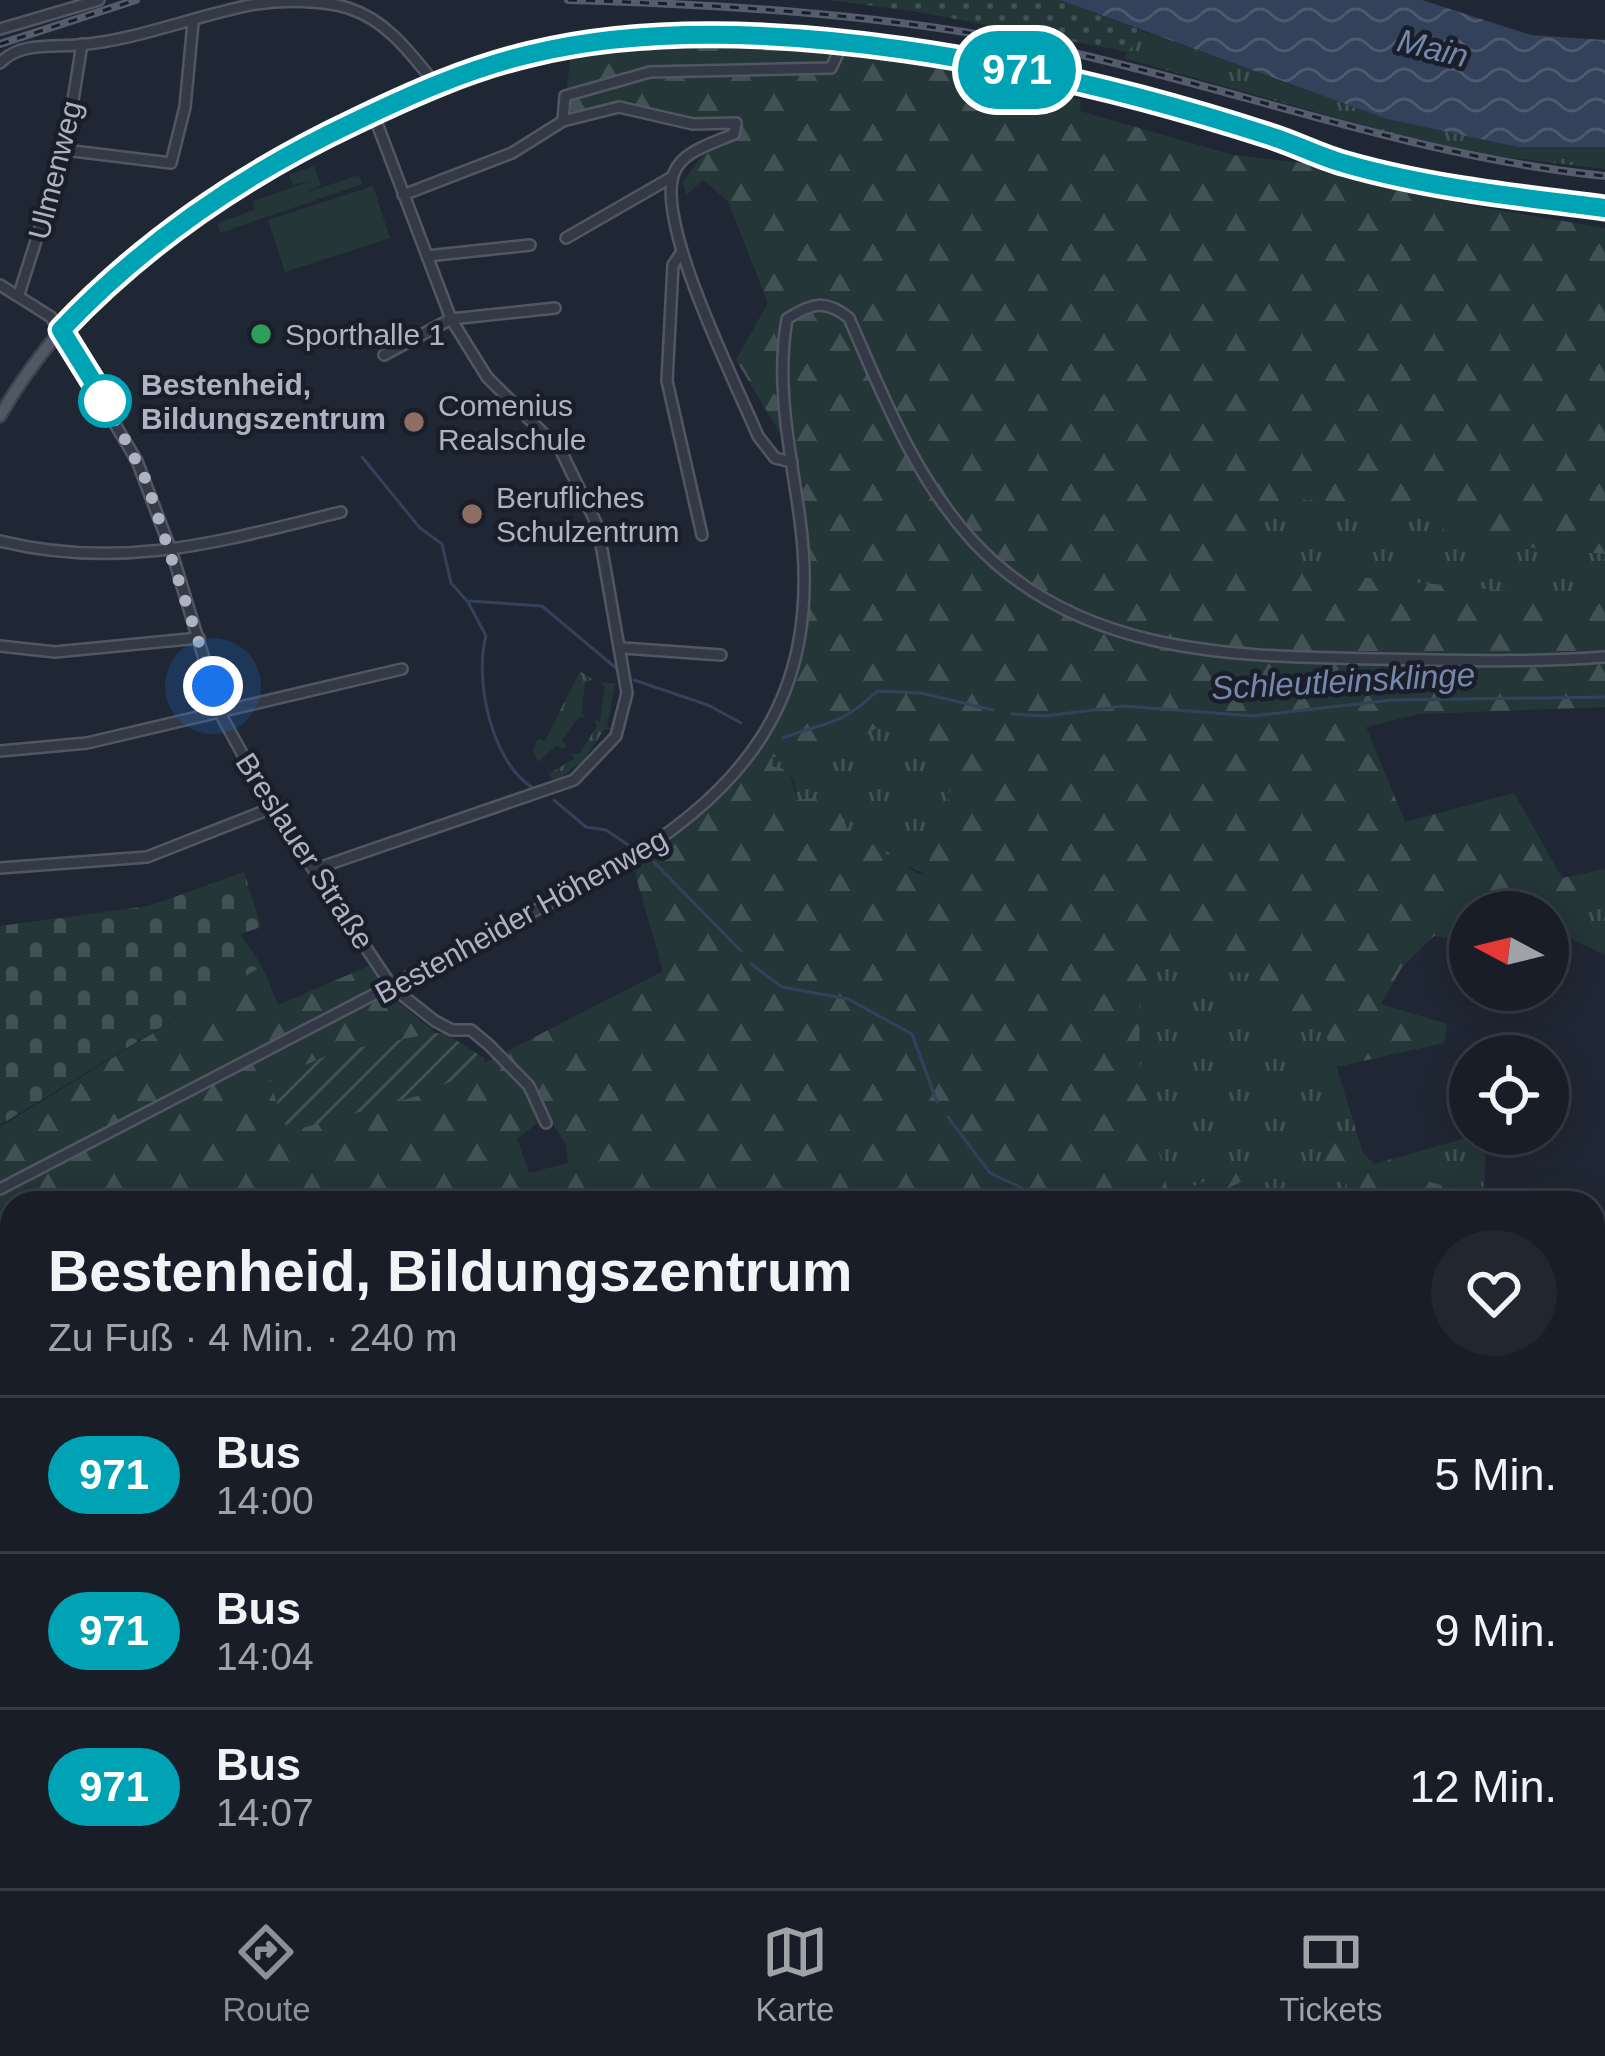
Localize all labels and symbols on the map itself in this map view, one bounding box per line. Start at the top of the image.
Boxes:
water label: Main [1394,21,1472,75]
line badge: 971 [948,31,1086,109]
street label: Ulmenweg [22,97,88,243]
place label: Sporthalle 1 [285,318,445,351]
marker: Sporthalle 1 [248,321,274,347]
place label: Bestenheid, Bildungszentrum [141,368,386,435]
marker: Bestenheid, Bildungszentrum [80,376,130,426]
place label: Comenius Realschule [438,389,586,456]
marker: Comenius Realschule [401,409,427,435]
place label: Berufliches Schulzentrum [496,481,679,548]
marker: Berufliches Schulzentrum [459,501,485,527]
your location [183,656,243,716]
water label: Schleutleinsklinge [1210,656,1476,706]
street label: Breslauer Straße [229,747,381,955]
street label: Bestenheider Höhenweg [369,822,673,1010]
north arrow [1449,891,1569,1011]

